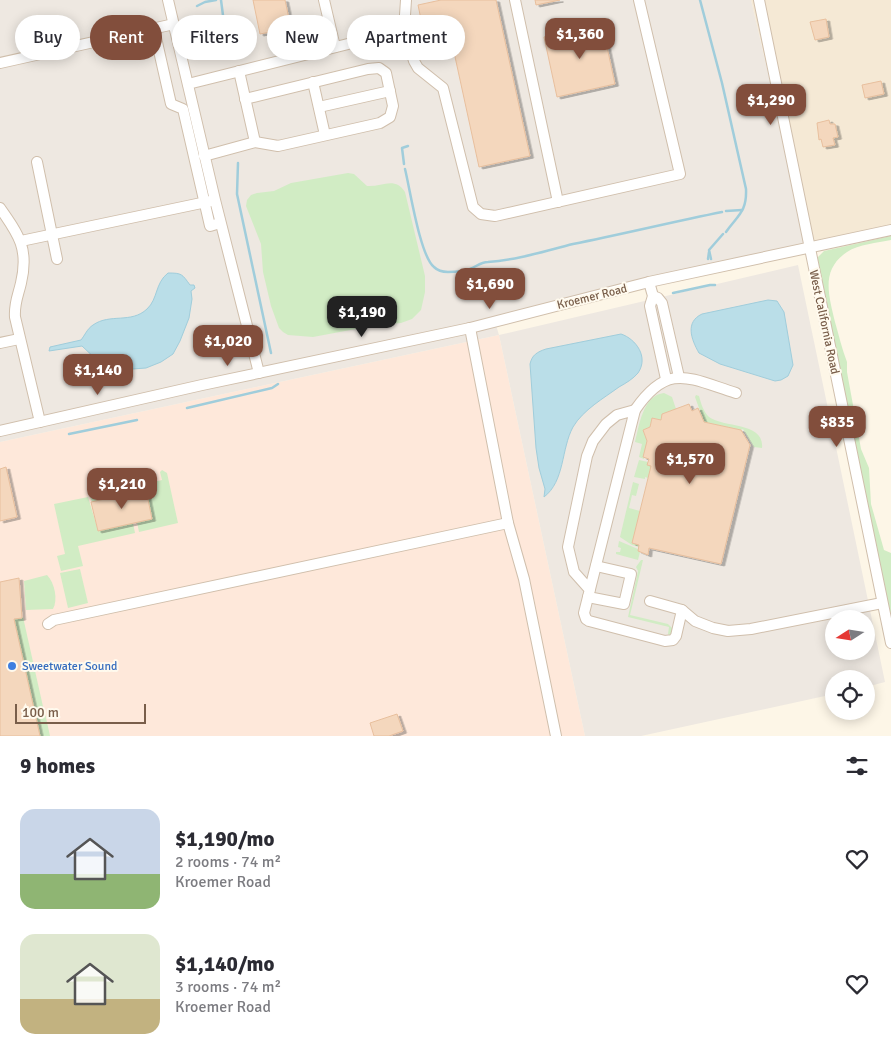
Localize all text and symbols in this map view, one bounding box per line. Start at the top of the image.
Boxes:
chip: Buy [15,15,80,60]
chip: Rent [90,15,162,60]
chip: Filters [172,15,257,60]
chip: New [267,15,337,60]
chip: Apartment [347,15,465,60]
pin: $1,360 [539,18,621,60]
text: $1,360 [556,24,604,44]
pin: $1,290 [730,84,812,126]
text: $1,290 [747,90,795,110]
pin: $1,690 [449,268,531,310]
street label: West California Road [806,268,842,376]
text: $1,690 [466,274,514,294]
street label: Kroemer Road [555,281,629,313]
pin: $1,190 [321,296,403,338]
text: $1,190 [338,302,386,322]
pin: $1,020 [187,324,269,367]
text: $1,020 [204,331,252,351]
pin: $1,140 [57,354,139,396]
text: $1,140 [74,360,122,380]
pin: $835 [807,406,867,448]
text: $835 [820,412,854,432]
pin: $1,570 [649,442,731,485]
text: $1,570 [666,449,714,469]
pin: $1,210 [81,468,163,510]
text: $1,210 [98,474,146,494]
north arrow [825,610,875,660]
map controls [825,610,875,720]
place label: Sweetwater Sound [22,659,117,674]
marker: Sweetwater Sound [6,660,18,672]
button: locate [825,670,875,720]
scale bar [15,701,146,724]
text: 100 m [22,704,59,721]
icon: filters [843,752,871,780]
text: 9 homes [20,753,95,779]
text: $1,190/mo [175,826,274,852]
icon: home [60,829,120,889]
icon: heart [843,845,871,873]
text: 2 rooms · 74 m² [175,852,281,872]
text: Kroemer Road [175,872,271,892]
text: $1,140/mo [175,951,274,977]
icon: home [60,954,120,1014]
icon: heart [843,970,871,998]
text: 3 rooms · 74 m² [175,977,281,997]
text: Kroemer Road [175,997,271,1017]

